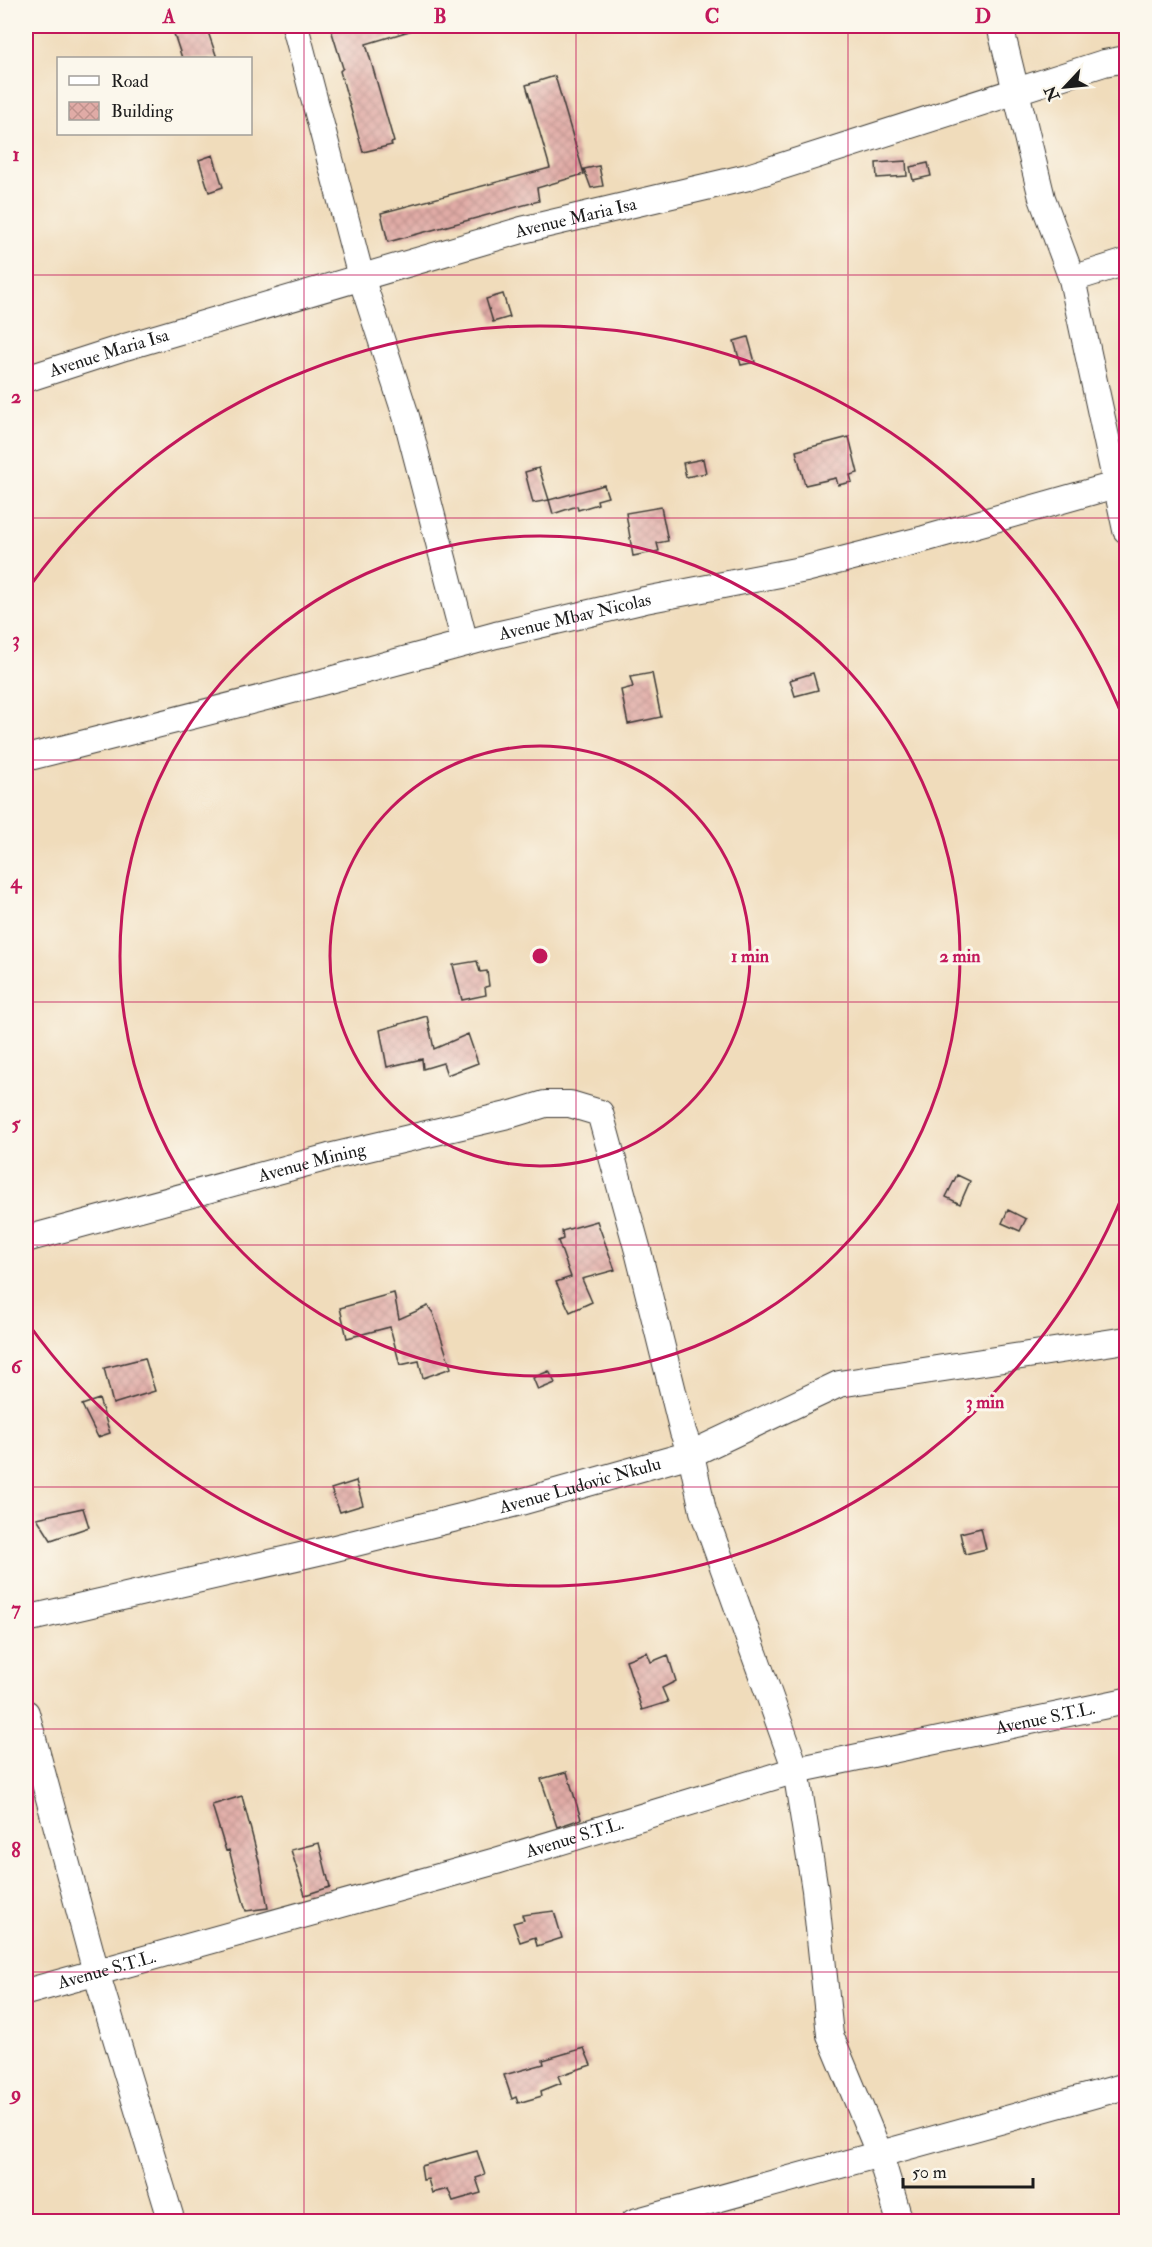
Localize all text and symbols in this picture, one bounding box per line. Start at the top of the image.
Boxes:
text: A [162,4,176,29]
text: B [433,4,447,29]
text: C [705,4,719,29]
text: D [975,4,991,29]
legend [57,57,252,135]
north arrow [1035,57,1095,117]
text: Road [111,70,149,93]
text: N [1040,82,1065,105]
text: Building [111,100,174,123]
text: 1 [12,142,20,167]
street label: Avenue Maria Isa [511,192,639,243]
street label: Avenue Maria Isa [45,323,172,383]
text: 2 [11,384,21,409]
street label: Avenue Mbav Nicolas [496,588,653,646]
text: 3 [12,627,20,652]
text: 4 [10,869,23,894]
text: 1 min [731,945,770,968]
text: 2 min [940,945,981,968]
centre of rings [530,946,550,966]
text: 5 [12,1111,22,1136]
street label: Avenue Mining [254,1137,369,1187]
text: 6 [11,1354,23,1379]
text: 3 min [966,1391,1005,1414]
street label: Avenue Ludovic Nkulu [496,1452,664,1519]
text: 7 [11,1596,21,1621]
street label: Avenue S.T.L. [992,1696,1097,1740]
street label: Avenue S.T.L. [522,1811,626,1863]
text: 8 [11,1838,21,1863]
street label: Avenue S.T.L. [54,1945,159,1994]
text: 9 [9,2081,21,2106]
scale bar [903,2151,1034,2189]
text: 50 m [912,2161,947,2184]

